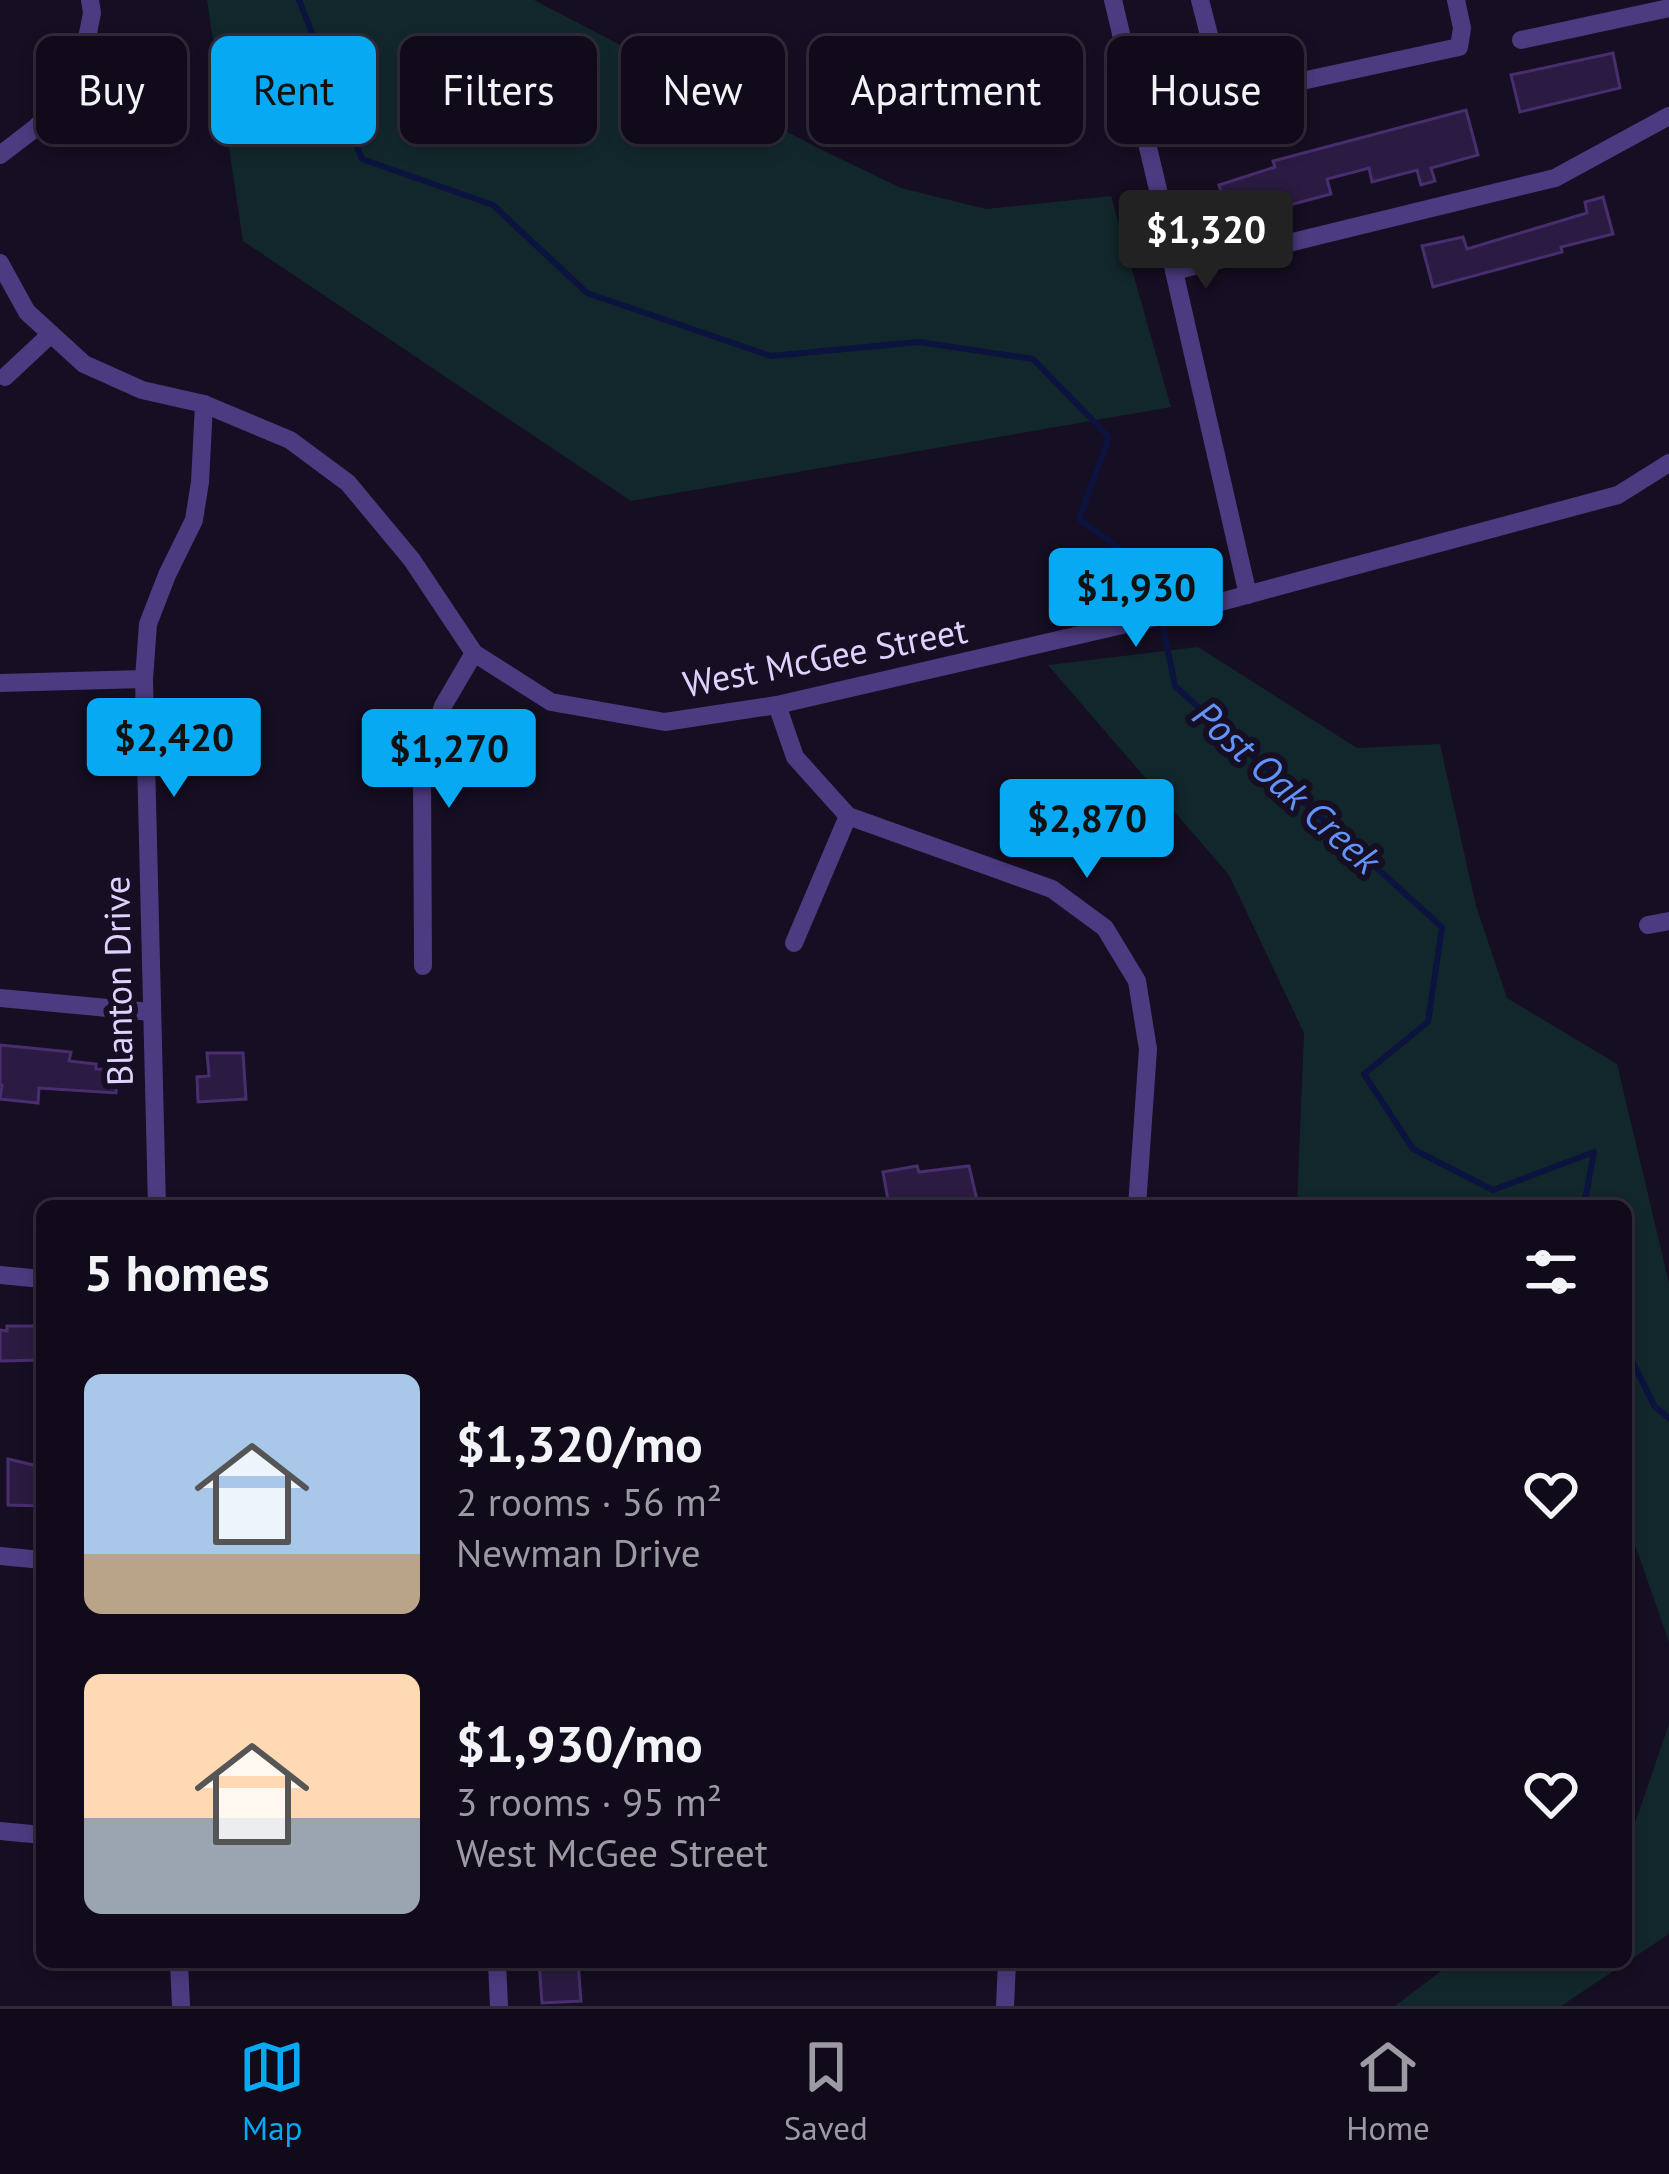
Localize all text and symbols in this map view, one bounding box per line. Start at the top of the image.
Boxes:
chip: Buy [36,36,187,144]
chip: Rent [211,36,376,144]
chip: Filters [400,36,597,144]
chip: New [621,36,785,144]
chip: Apartment [809,36,1083,144]
chip: House [1107,36,1304,144]
pin: $1,320 [1108,190,1304,292]
text: $1,320 [1146,203,1266,254]
pin: $1,930 [1038,548,1234,650]
text: $1,930 [1076,561,1196,612]
street label: West McGee Street [679,606,971,707]
water label: Post Oak Creek [1183,689,1393,885]
pin: $2,420 [76,698,272,800]
pin: $1,270 [351,709,547,811]
text: $2,420 [114,711,234,762]
text: $1,270 [389,722,509,773]
pin: $2,870 [989,779,1185,881]
text: $2,870 [1027,792,1147,843]
street label: Blanton Drive [92,876,143,1086]
text: 5 homes [84,1239,270,1305]
icon: filters [1518,1239,1584,1305]
text: $1,320/mo [456,1410,703,1476]
icon: home [180,1422,324,1566]
icon: heart [1518,1461,1584,1527]
text: 2 rooms · 56 m² [456,1476,722,1527]
text: Newman Drive [456,1527,700,1578]
text: $1,930/mo [456,1710,703,1776]
icon: home [180,1722,324,1866]
icon: heart [1518,1761,1584,1827]
text: 3 rooms · 95 m² [456,1776,722,1827]
text: West McGee Street [456,1827,768,1878]
tab: Map [239,2034,305,2149]
tab: Saved [784,2034,868,2149]
tab: Home [1346,2034,1430,2149]

